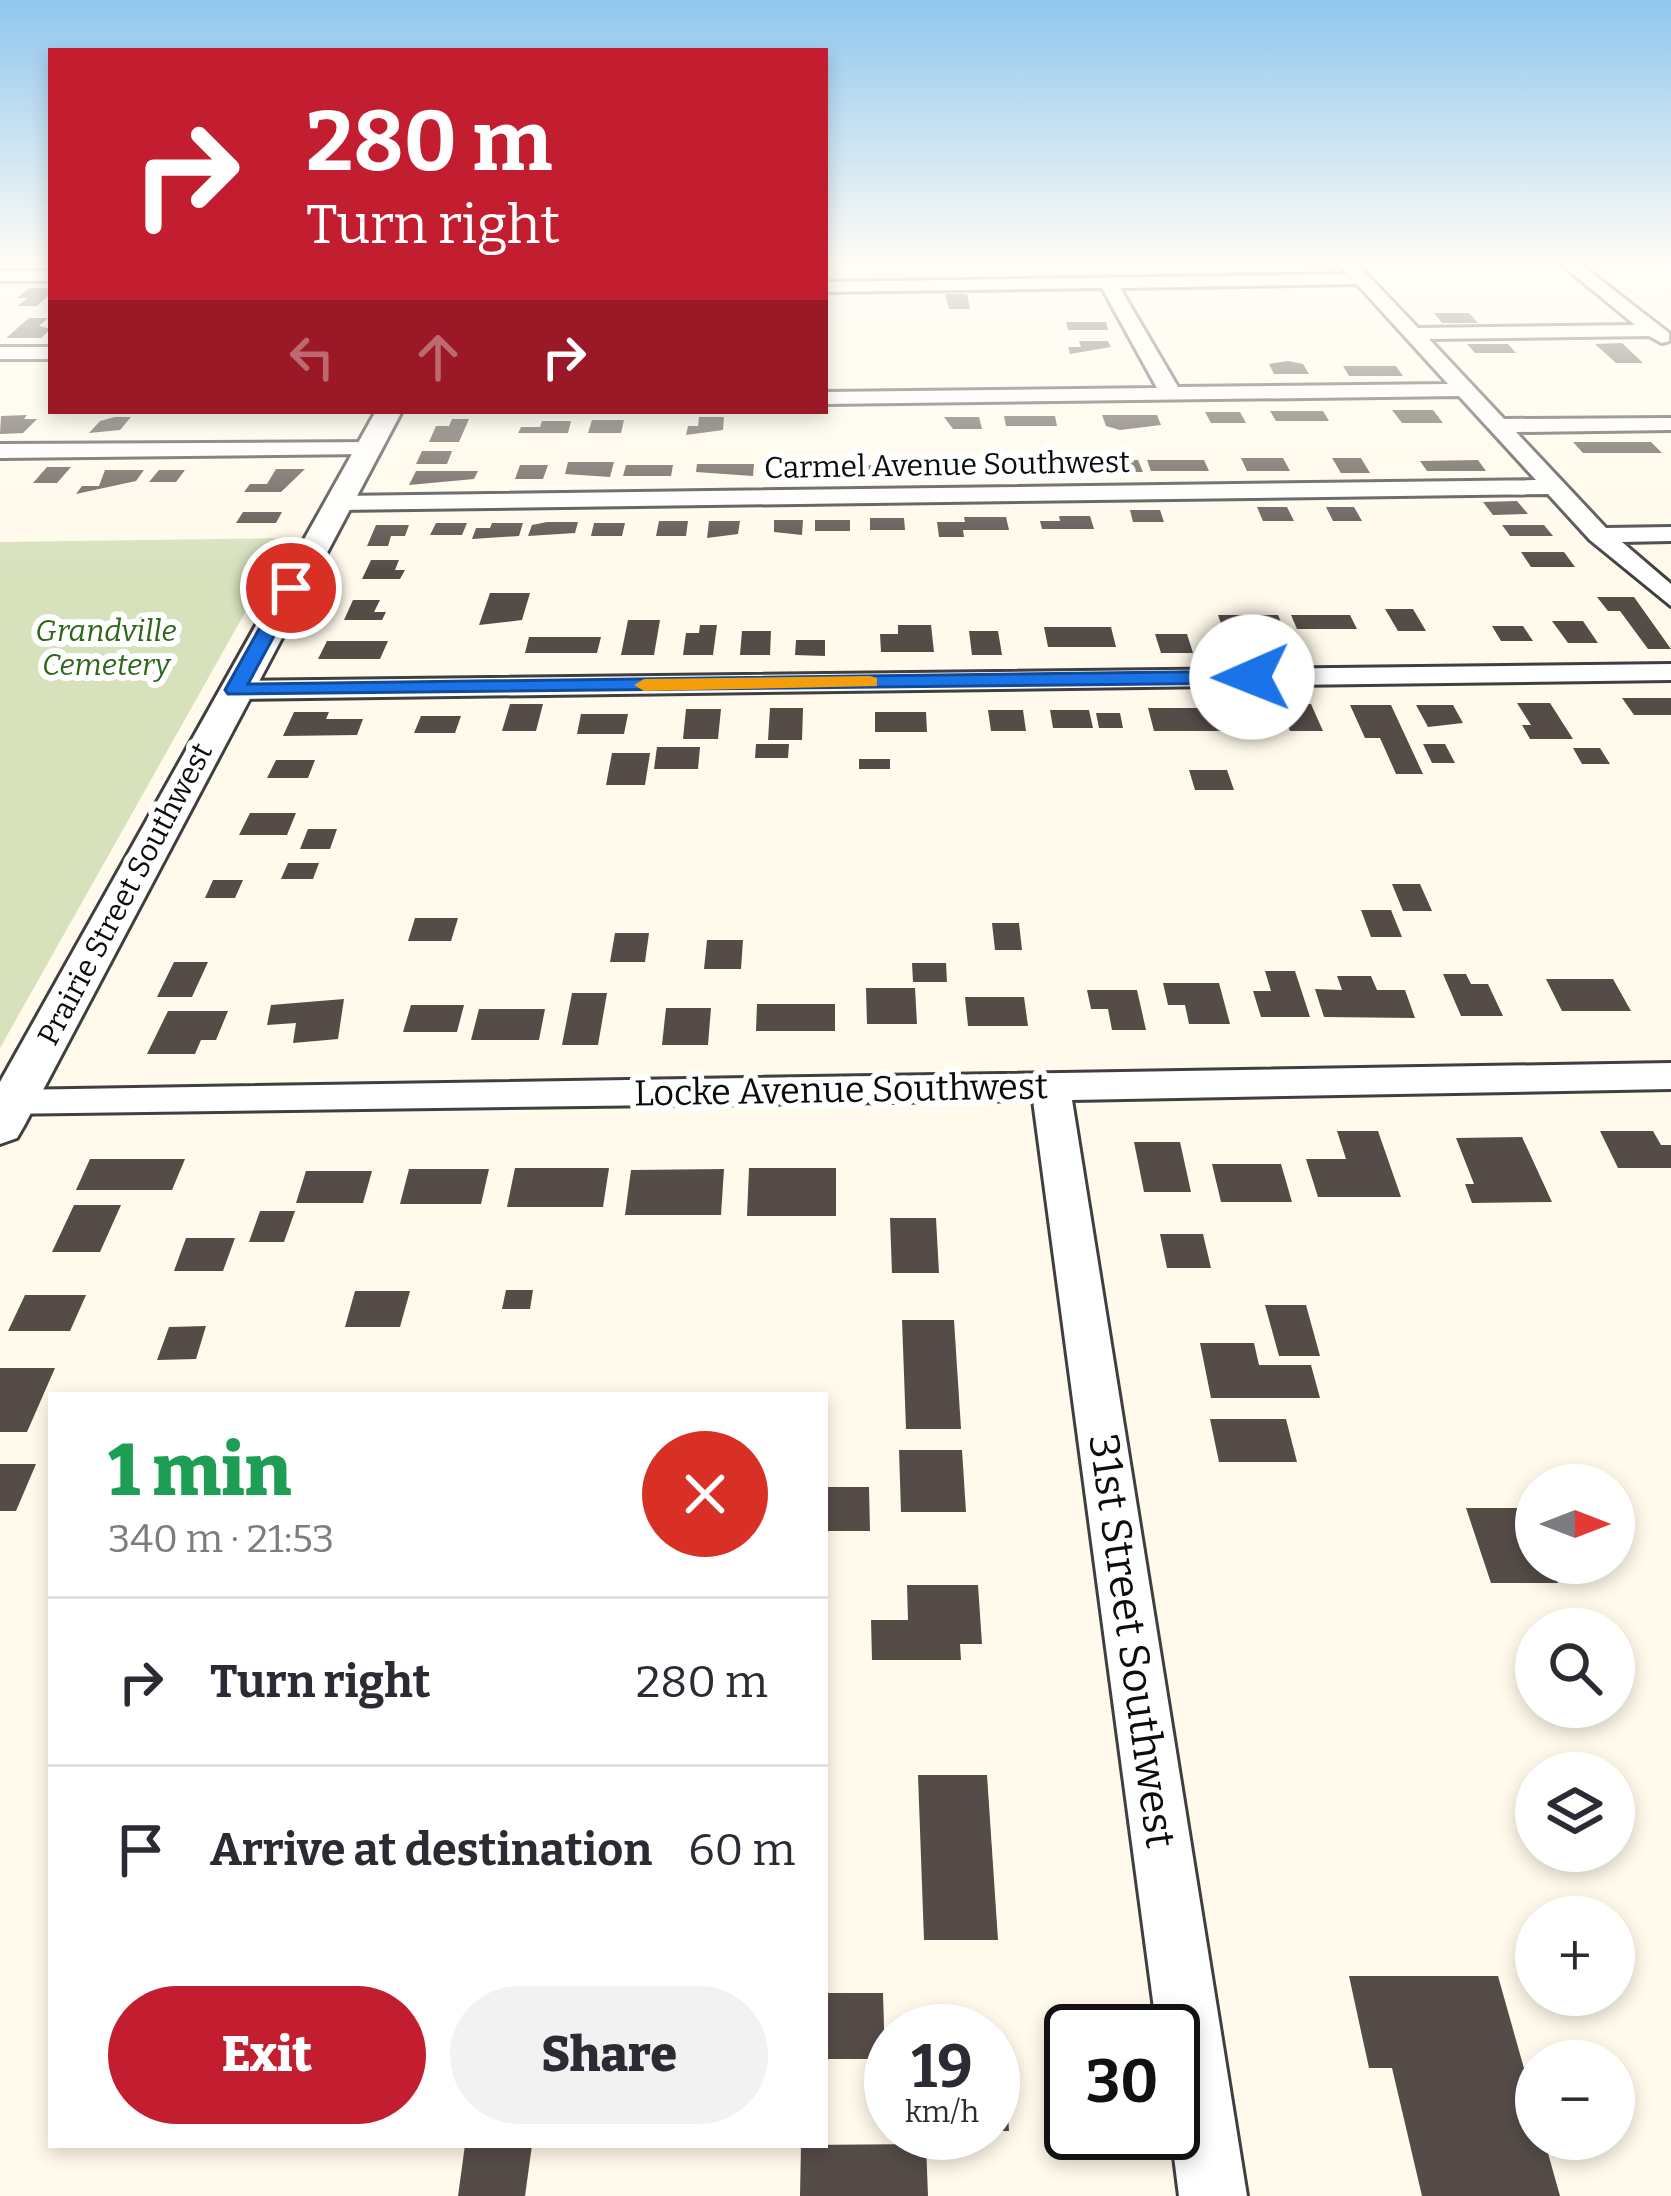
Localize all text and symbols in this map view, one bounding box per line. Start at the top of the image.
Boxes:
text: 280 m [306,91,552,192]
icon: right [108,96,264,252]
text: Turn right [306,193,560,257]
icon: left [279,324,345,390]
icon: ahead [405,324,471,390]
icon: right [531,324,597,390]
street label: Carmel Avenue Southwest [764,444,1130,486]
pin [240,537,342,639]
icon: arrive [258,555,324,621]
park label: Grandville Cemetery [35,613,177,683]
position arrow [1189,614,1315,740]
street label: Prairie Street Southwest [30,737,220,1051]
street label: Locke Avenue Southwest [634,1064,1048,1116]
text: 1 min [108,1428,291,1514]
button: close [642,1431,768,1557]
street label: 31st Street Southwest [1078,1431,1186,1851]
north arrow [1515,1464,1635,1584]
map controls [1515,1464,1635,2160]
text: 340 m · 21:53 [108,1516,334,1562]
button: search [1515,1608,1635,1728]
icon: right [108,1649,174,1715]
text: Turn right [210,1655,430,1709]
text: 280 m [636,1655,768,1709]
button: layers [1515,1752,1635,1872]
icon: arrive [108,1817,174,1883]
text: Arrive at destination [210,1823,652,1877]
text: 60 m [688,1823,795,1877]
button: + [1515,1896,1635,2016]
button: Exit [108,1986,426,2124]
button: Share [450,1986,768,2124]
speed limit sign: 30 [1044,2004,1200,2160]
text: 19 [911,2031,973,2103]
button: − [1515,2040,1635,2160]
text: km/h [905,2094,979,2130]

